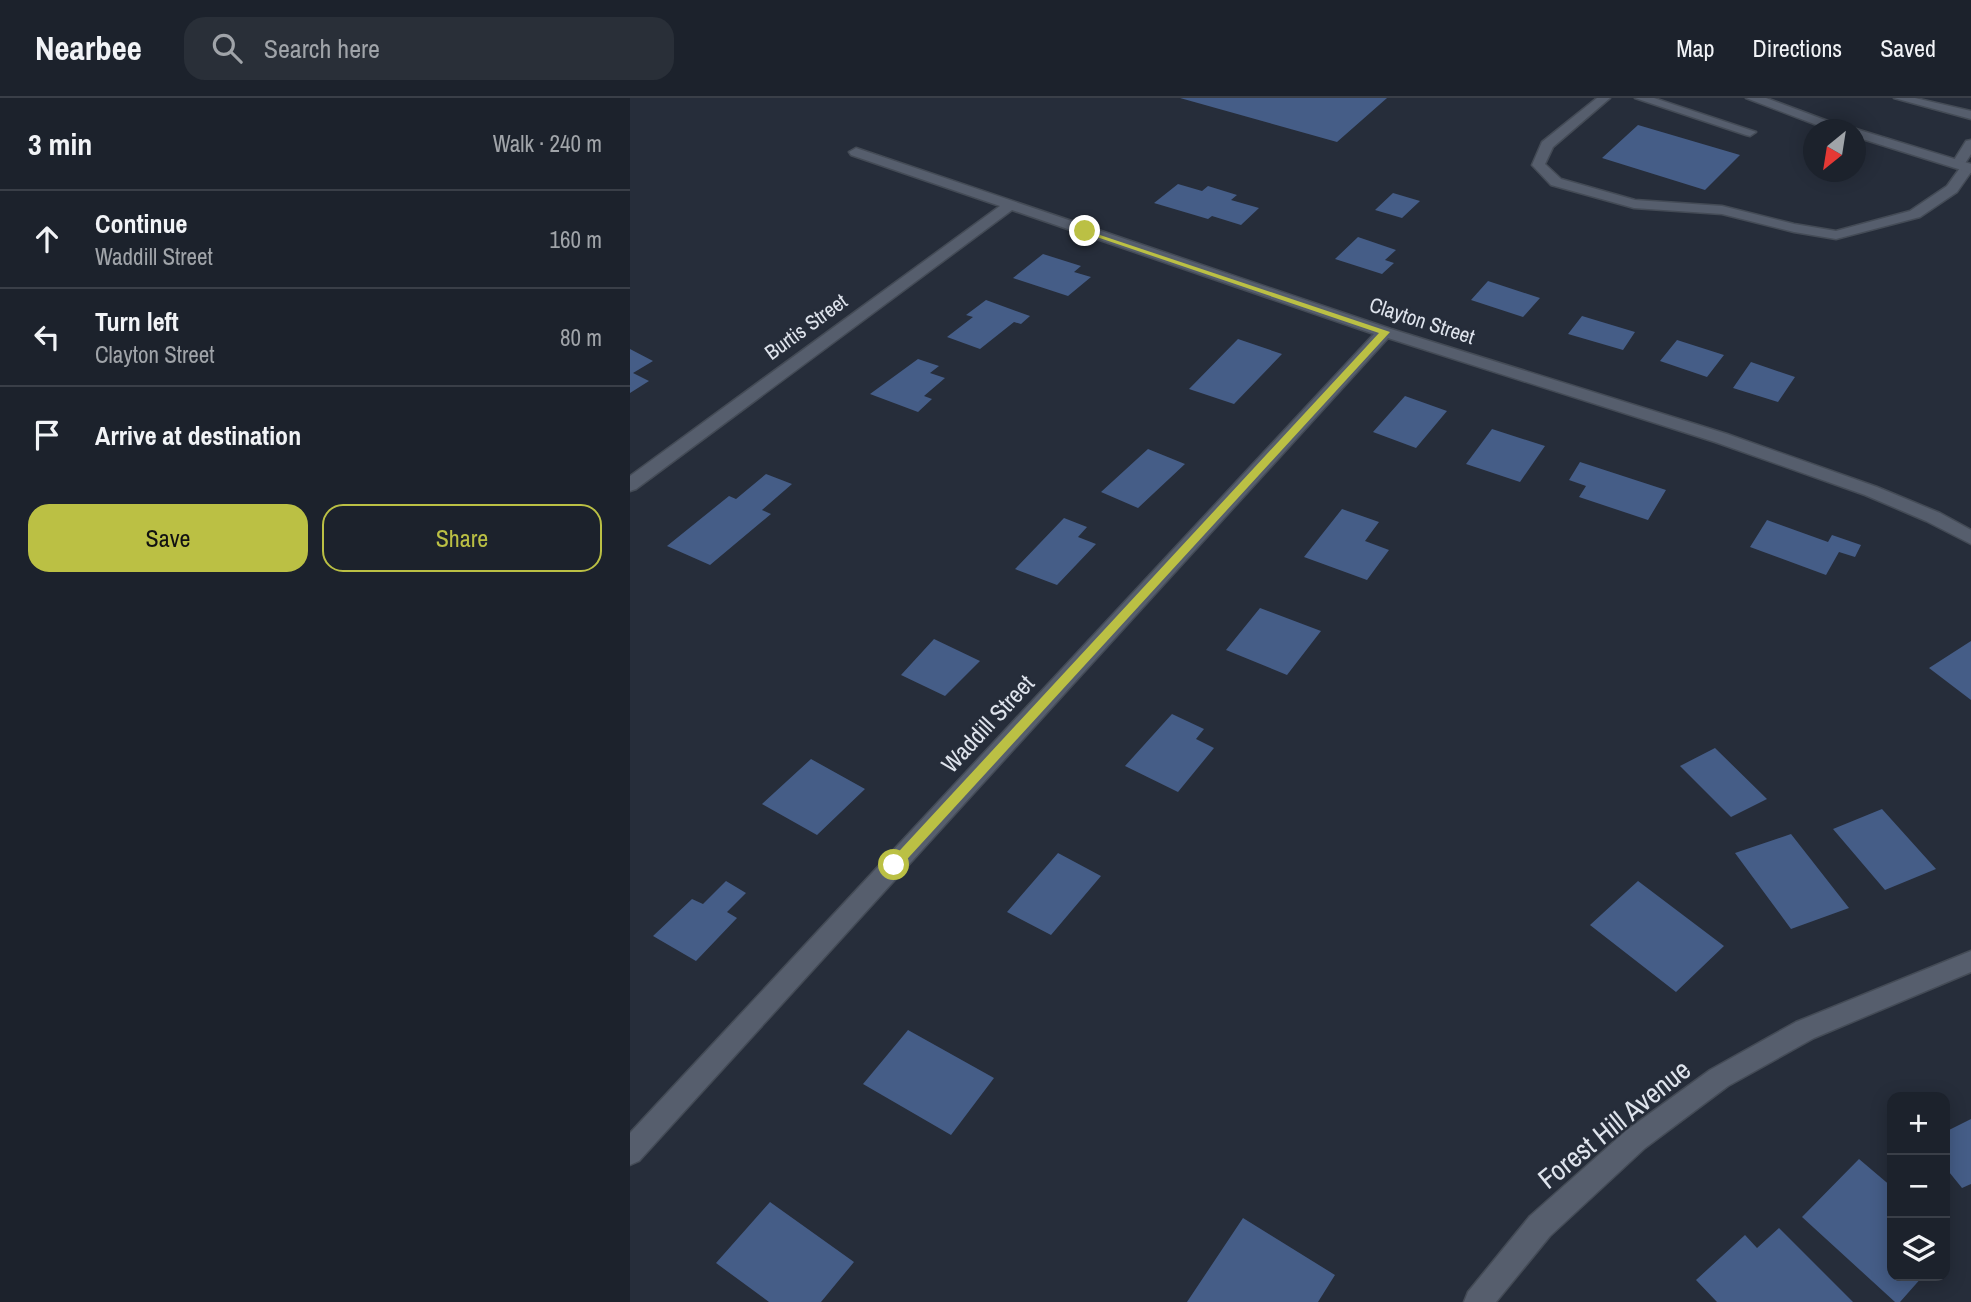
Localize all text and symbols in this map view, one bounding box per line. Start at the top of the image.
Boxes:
search box [184,17,674,80]
text: Nearbee [35,26,142,70]
icon: search [208,29,246,67]
text: Search here [264,31,380,66]
text: Map [1676,32,1714,64]
text: Directions [1752,32,1842,64]
text: Saved [1880,32,1936,64]
north arrow [1803,119,1866,182]
text: 3 min [28,124,92,164]
text: Walk · 240 m [493,128,602,159]
text: Continue [95,206,187,241]
route end [1069,215,1100,246]
icon: ahead [28,220,66,258]
text: 160 m [550,224,602,255]
text: Waddill Street [95,241,213,272]
street label: Burtis Street [758,287,853,366]
street label: Clayton Street [1366,290,1479,351]
text: Turn left [95,304,179,339]
icon: left [28,318,66,356]
text: 80 m [560,322,602,353]
text: Clayton Street [95,339,215,370]
icon: arrive [28,416,66,454]
text: Arrive at destination [95,418,301,453]
button: Save [28,504,308,572]
button: Share [322,504,602,572]
street label: Waddill Street [934,667,1041,779]
route start [878,849,909,880]
street label: Forest Hill Avenue [1530,1051,1698,1197]
map controls [1887,1092,1950,1281]
button: + [1887,1092,1950,1155]
button: − [1887,1155,1950,1218]
button: layers [1887,1218,1950,1281]

